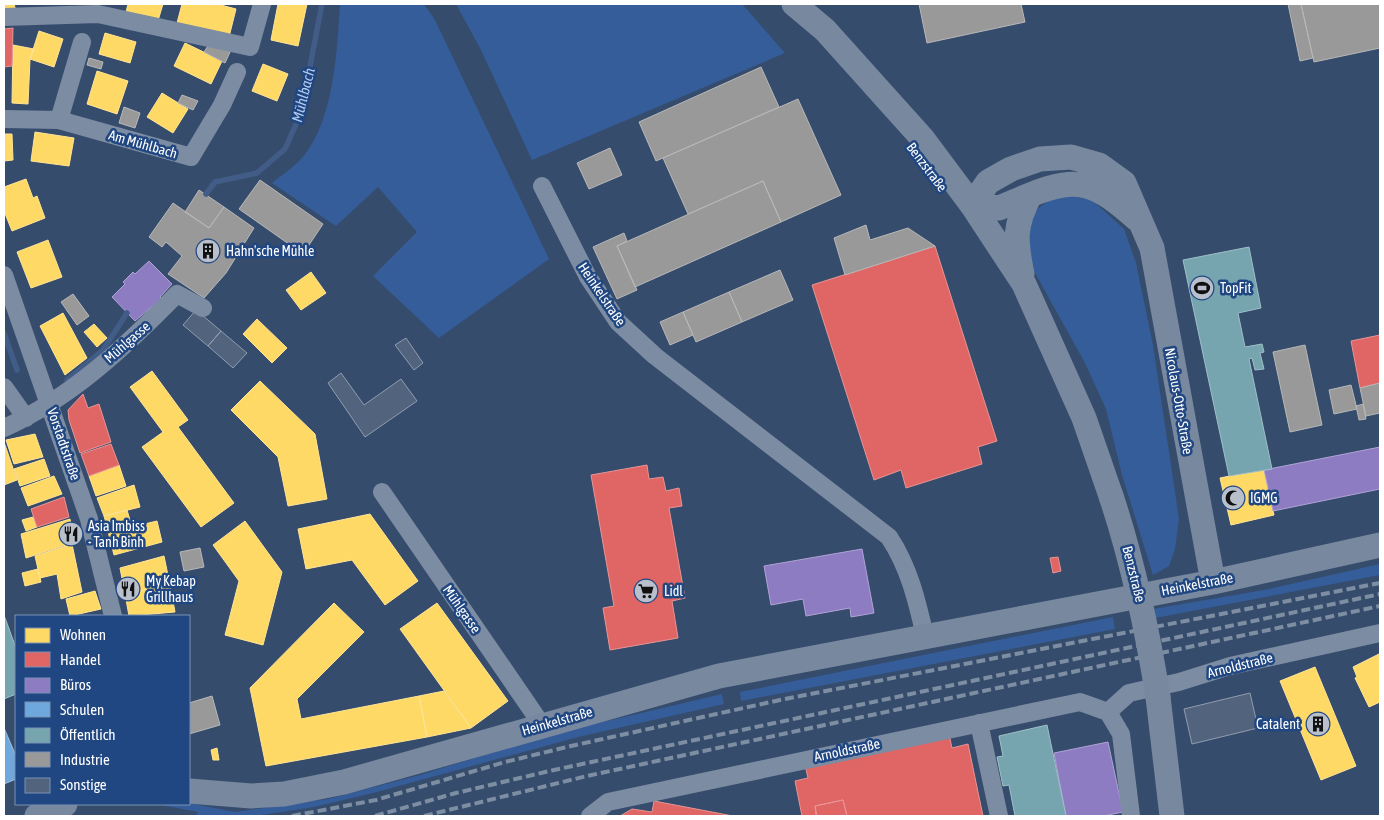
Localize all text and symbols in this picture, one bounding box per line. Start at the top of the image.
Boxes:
water label: Mühlbach [288,66,318,124]
street label: Am Mühlbach [107,127,179,161]
street label: Benzstraße [903,139,951,195]
building icon: Hahn'sche Mühle [195,238,221,264]
place label: Hahn'sche Mühle [226,243,314,259]
street label: Heinkelstraße [575,259,629,329]
sports icon: TopFit [1189,275,1215,301]
place label: TopFit [1220,280,1251,296]
street label: Mühlgasse [101,318,153,366]
street label: Nicolaus-Otto-Straße [1162,346,1196,456]
street label: Vorstadtstraße [44,406,84,482]
mosque icon: IGMG [1220,485,1246,511]
place label: IGMG [1250,490,1278,506]
place label: Asia Imbiss - Tanh Binh [88,518,145,550]
restaurant icon: Asia Imbiss - Tanh Binh [58,521,84,547]
street label: Benzstraße [1119,544,1149,604]
street label: Heinkelstraße [1160,569,1234,599]
place label: My Kebap Grillhaus [146,573,196,605]
restaurant icon: My Kebap Grillhaus [115,576,141,602]
supermarket icon: Lidl [633,578,659,604]
street label: Mühlgasse [440,582,484,636]
place label: Lidl [664,583,683,599]
legend [15,615,190,805]
text: Wohnen [60,626,106,643]
street label: Arnoldstraße [1206,649,1274,681]
text: Handel [60,651,101,668]
text: Büros [60,676,91,693]
text: Schulen [60,701,104,718]
street label: Heinkelstraße [520,703,594,739]
building icon: Catalent [1305,711,1331,737]
place label: Catalent [1256,716,1300,732]
text: Öffentlich [60,726,116,743]
street label: Arnoldstraße [813,735,881,765]
text: Industrie [60,751,110,768]
text: Sonstige [60,776,107,793]

